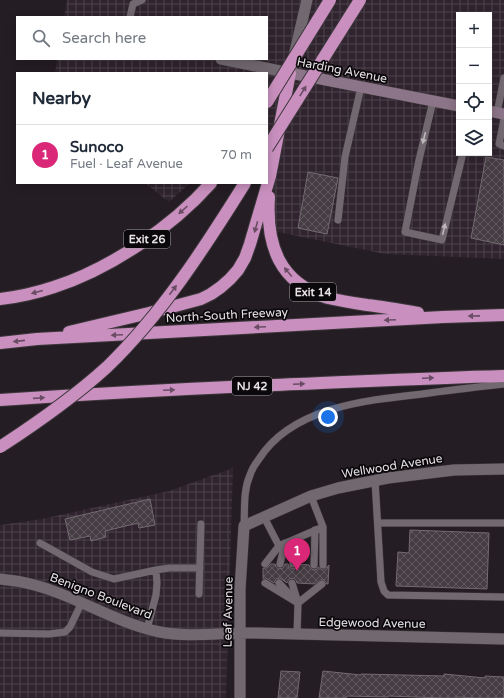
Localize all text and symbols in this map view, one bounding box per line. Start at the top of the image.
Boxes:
map controls [456,12,492,156]
button: + [456,12,492,48]
search box [16,16,268,60]
icon: search [30,27,52,49]
text: Search here [62,29,146,47]
button: − [456,48,492,84]
street label: Harding Avenue [296,54,389,86]
button: locate [456,84,492,120]
one-way arrow [299,86,306,97]
text: Nearby [32,88,91,109]
button: layers [456,120,492,156]
one-way arrow [421,133,427,145]
text: Sunoco [70,138,124,156]
text: 1 [41,147,49,163]
text: 70 m [220,147,252,163]
text: Fuel · Leaf Avenue [70,156,183,172]
one-way arrow [178,206,188,215]
one-way arrow [253,221,259,233]
one-way arrow [442,223,448,236]
road number: Exit 26 [124,230,170,248]
one-way arrow [283,267,292,278]
road number: Exit 14 [290,283,336,301]
one-way arrow [169,285,177,296]
one-way arrow [31,289,43,295]
street label: North-South Freeway [166,305,289,325]
one-way arrow [467,313,480,319]
one-way arrow [384,316,396,323]
one-way arrow [254,323,266,330]
one-way arrow [111,331,123,338]
one-way arrow [12,338,25,344]
one-way arrow [422,375,434,382]
road number: NJ 42 [232,377,272,395]
one-way arrow [293,381,306,387]
one-way arrow [163,387,175,394]
one-way arrow [33,394,45,401]
your location [318,407,338,427]
street label: Wellwood Avenue [341,451,444,481]
pin: 1 [284,538,310,571]
street label: Benigno Boulevard [48,570,154,622]
street label: Leaf Avenue [220,576,236,648]
street label: Edgewood Avenue [318,615,426,631]

